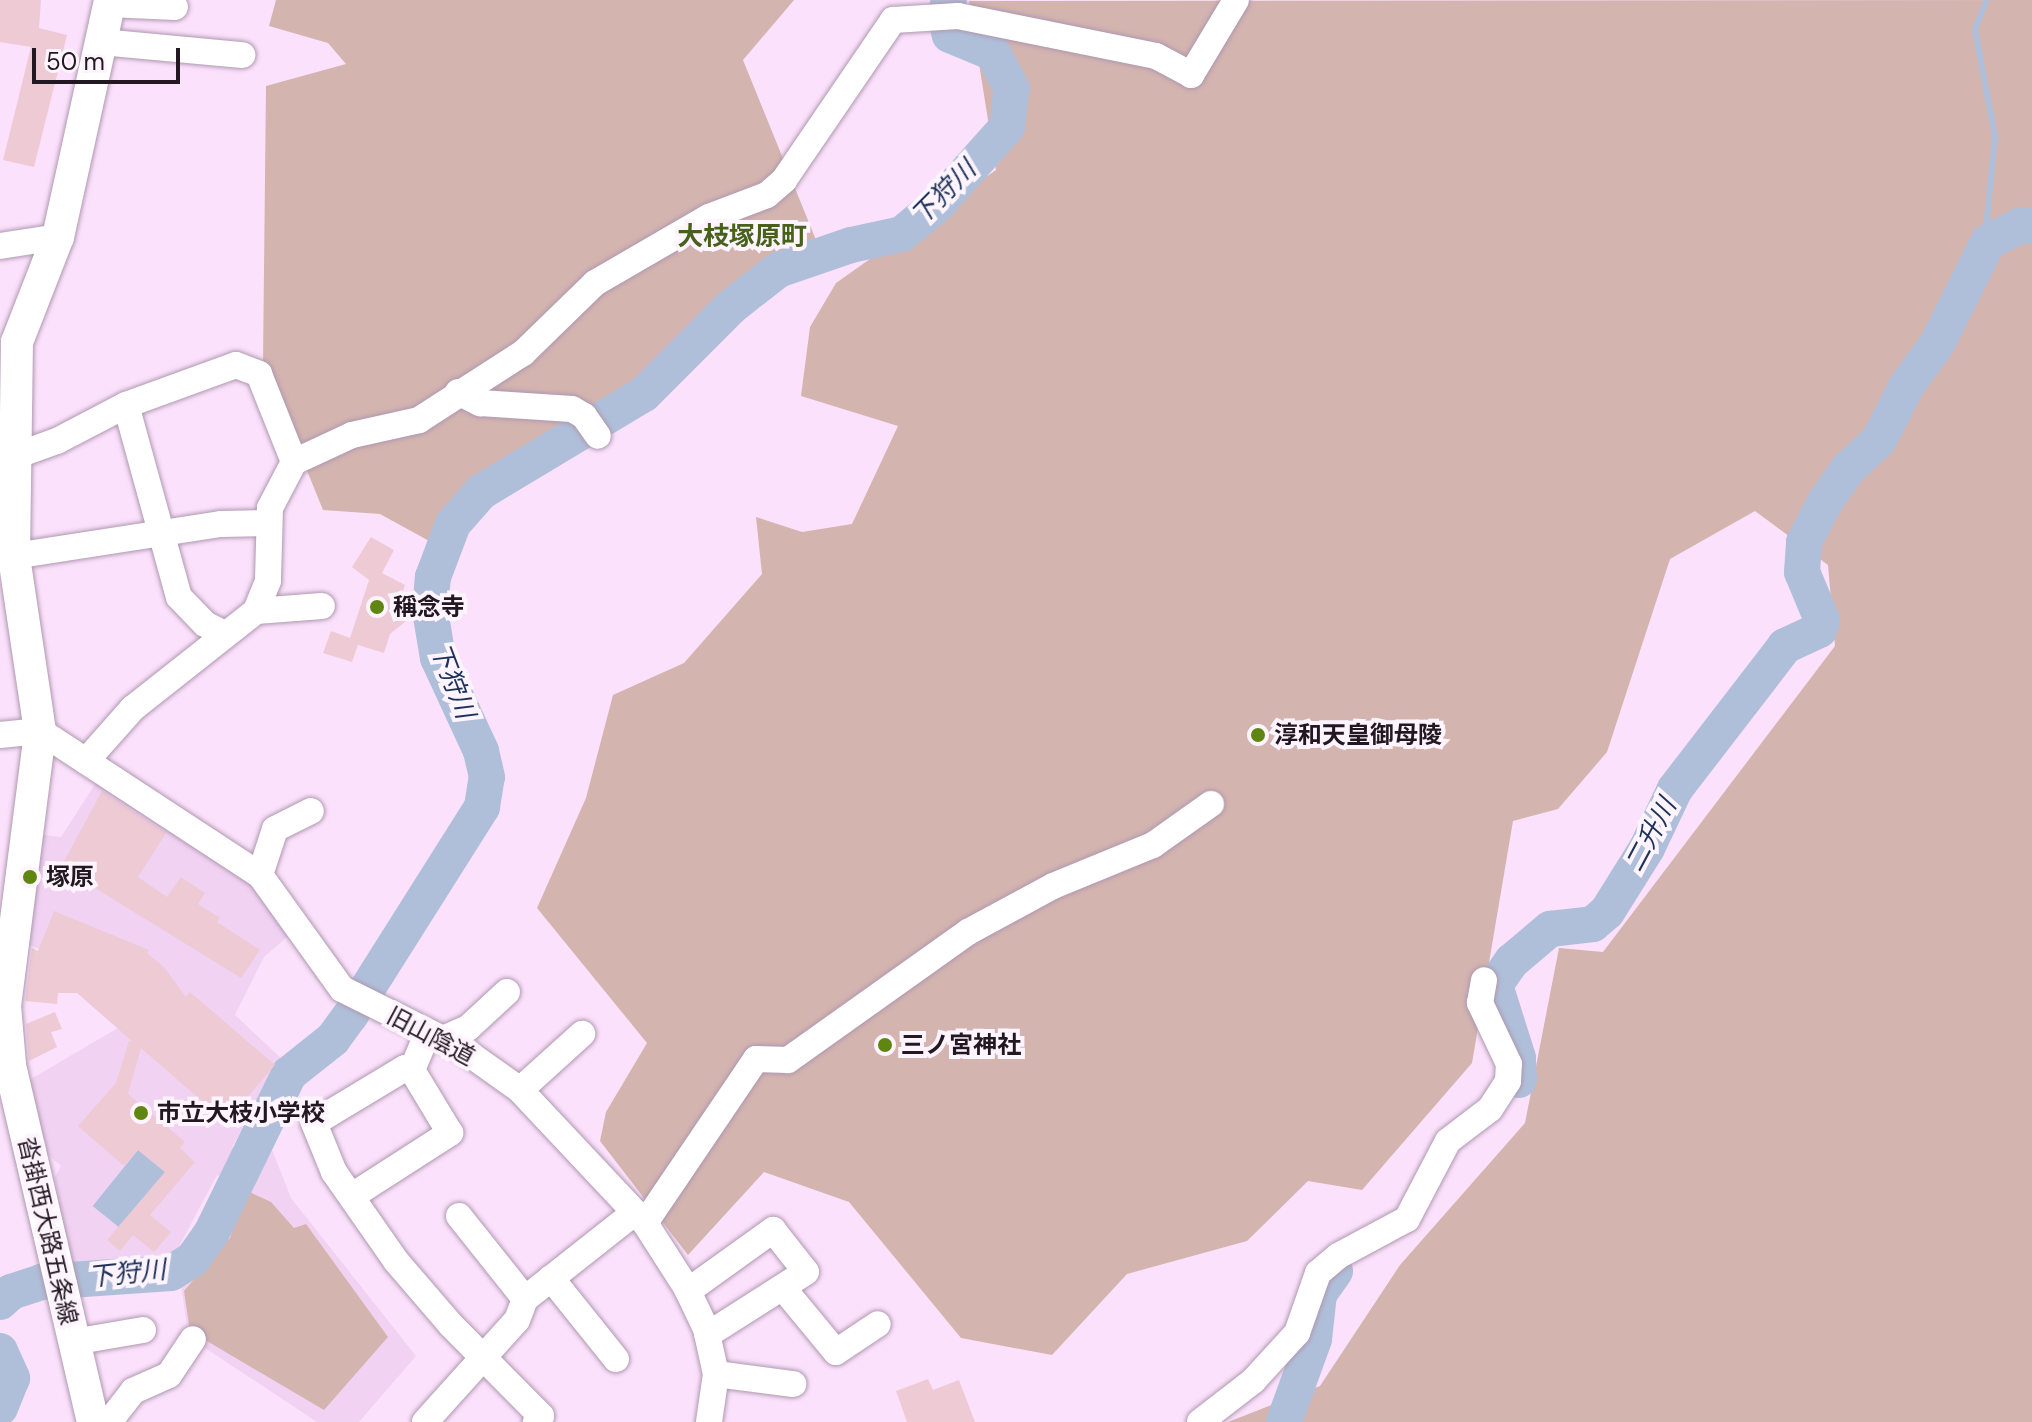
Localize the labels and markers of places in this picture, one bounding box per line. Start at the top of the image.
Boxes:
place label: 稱念寺 [393,593,465,621]
marker: 稱念寺 [368,598,386,616]
place label: 淳和天皇御母陵 [1274,721,1442,749]
marker: 淳和天皇御母陵 [1249,726,1267,744]
place label: 塚原 [46,863,94,891]
marker: 塚原 [21,868,39,886]
place label: 三ノ宮神社 [901,1031,1021,1059]
marker: 三ノ宮神社 [876,1036,894,1054]
place label: 市立大枝小学校 [157,1099,325,1127]
marker: 市立大枝小学校 [132,1104,150,1122]

